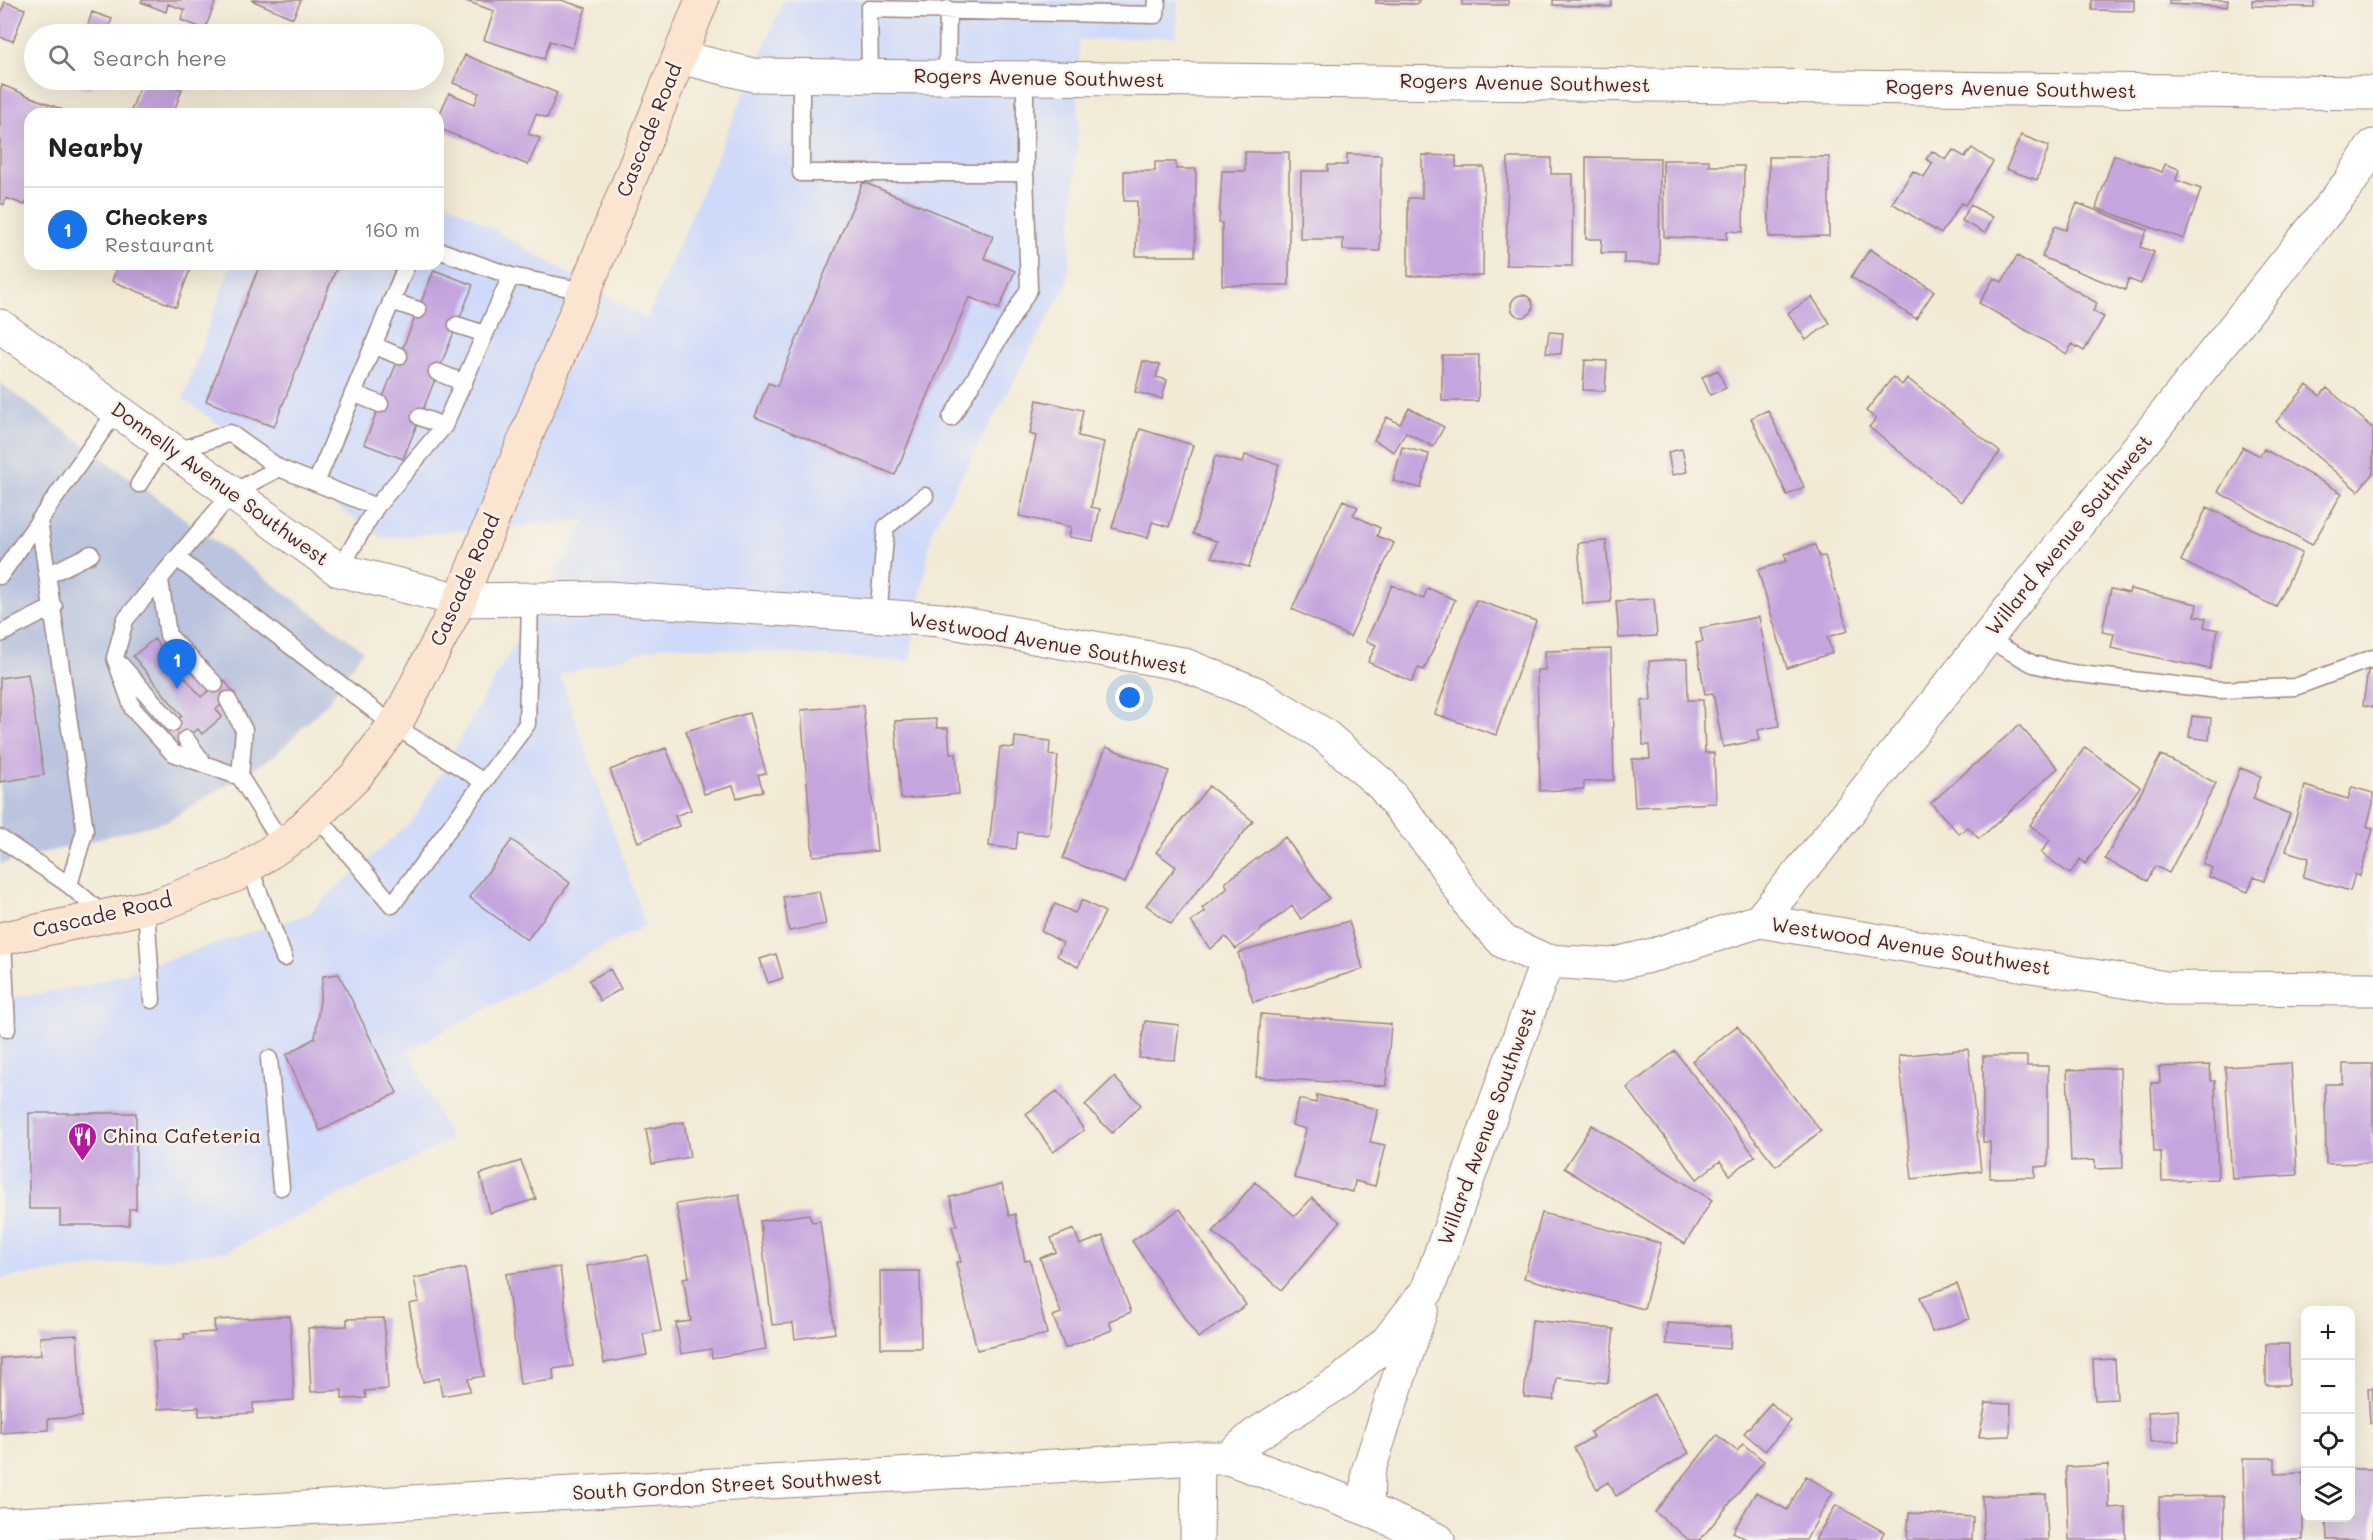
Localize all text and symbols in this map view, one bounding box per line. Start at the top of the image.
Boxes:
search box [24,24,444,90]
icon: search [45,41,78,74]
text: Search here [93,43,227,72]
street label: Cascade Road [609,59,687,200]
street label: Rogers Avenue Southwest [913,62,1165,92]
street label: Rogers Avenue Southwest [1399,67,1651,97]
street label: Rogers Avenue Southwest [1885,73,2137,103]
text: Nearby [48,130,143,164]
text: Checkers [105,202,208,231]
text: 1 [63,216,72,242]
text: 160 m [364,216,420,242]
text: Restaurant [105,231,215,257]
street label: Donnelly Avenue Southwest [106,395,335,571]
street label: Willard Avenue Southwest [1979,428,2157,640]
street label: Cascade Road [423,509,505,650]
street label: Westwood Avenue Southwest [907,605,1190,679]
pin: 1 [158,640,196,689]
your location [1115,683,1144,712]
street label: Cascade Road [30,885,174,943]
street label: Westwood Avenue Southwest [1769,910,2053,980]
street label: Willard Avenue Southwest [1431,1003,1541,1248]
restaurant icon: China Cafeteria [66,1120,98,1162]
place label: China Cafeteria [103,1122,261,1148]
map controls [2301,1306,2355,1522]
button: + [2301,1306,2355,1360]
button: − [2301,1360,2355,1414]
button: locate [2301,1414,2355,1468]
street label: South Gordon Street Southwest [572,1463,882,1505]
button: layers [2301,1468,2355,1522]

